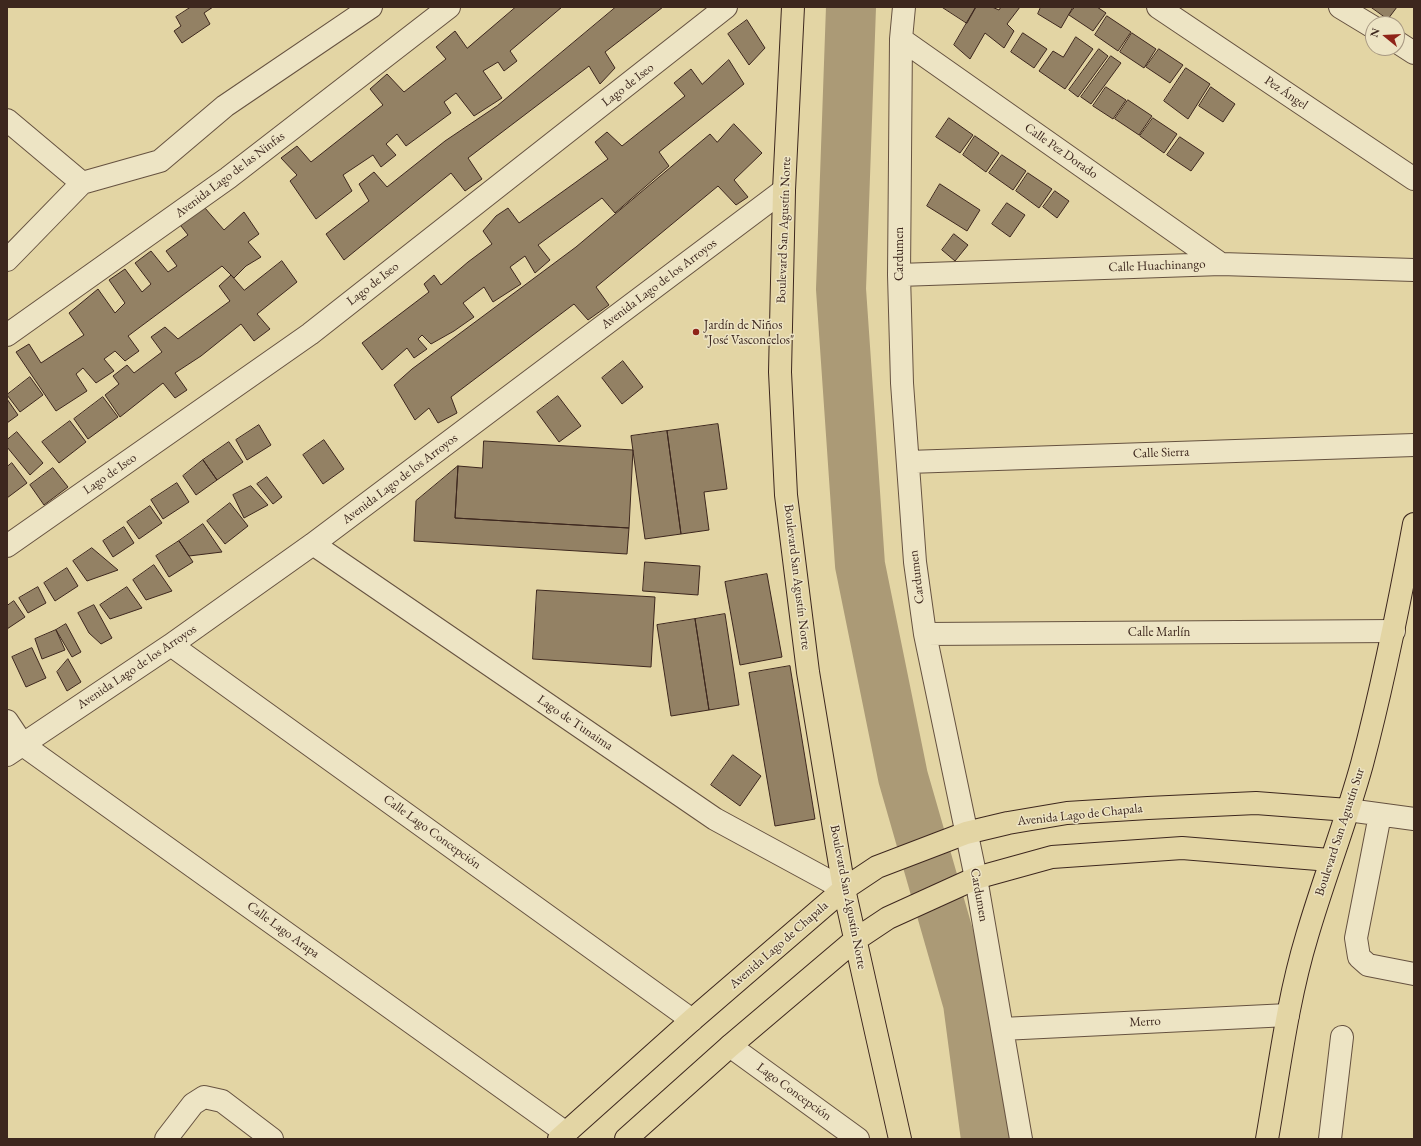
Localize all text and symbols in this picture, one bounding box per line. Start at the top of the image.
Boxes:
north arrow [1365,16,1405,56]
text: N [1367,26,1383,39]
street label: Lago de Iseo [599,60,657,110]
street label: Pez Ángel [1261,73,1311,113]
street label: Calle Pez Dorado [1021,120,1101,182]
street label: Avenida Lago de las Ninfas [172,129,288,221]
street label: Boulevard San Agustín Norte [774,156,794,304]
street label: Cardumen [891,227,907,281]
street label: Avenida Lago de los Arroyos [598,235,720,333]
street label: Calle Huachinango [1108,257,1206,275]
street label: Lago de Iseo [344,259,402,309]
place label: Jardín de Niños "José Vasconcelos" [704,317,794,348]
marker: Jardín de Niños "José Vasconcelos" [691,327,701,337]
street label: Avenida Lago de los Arroyos [339,430,461,528]
street label: Calle Sierra [1132,444,1190,462]
street label: Lago de Iseo [80,450,140,498]
street label: Boulevard San Agustín Norte [780,503,814,651]
street label: Cardumen [906,549,928,605]
street label: Avenida Lago de los Arroyos [74,621,200,713]
street label: Calle Marlín [1128,624,1190,640]
street label: Lago de Tunaima [534,692,616,754]
street label: Boulevard San Agustín Sur [1312,766,1368,898]
street label: Calle Lago Concepción [380,791,484,873]
street label: Avenida Lago de Chapala [1017,801,1143,829]
street label: Boulevard San Agustín Norte [826,824,870,970]
street label: Cardumen [967,867,991,923]
street label: Calle Lago Arapa [244,898,322,962]
street label: Avenida Lago de Chapala [726,898,832,992]
street label: Merro [1129,1013,1161,1031]
street label: Lago Concepción [754,1060,834,1124]

